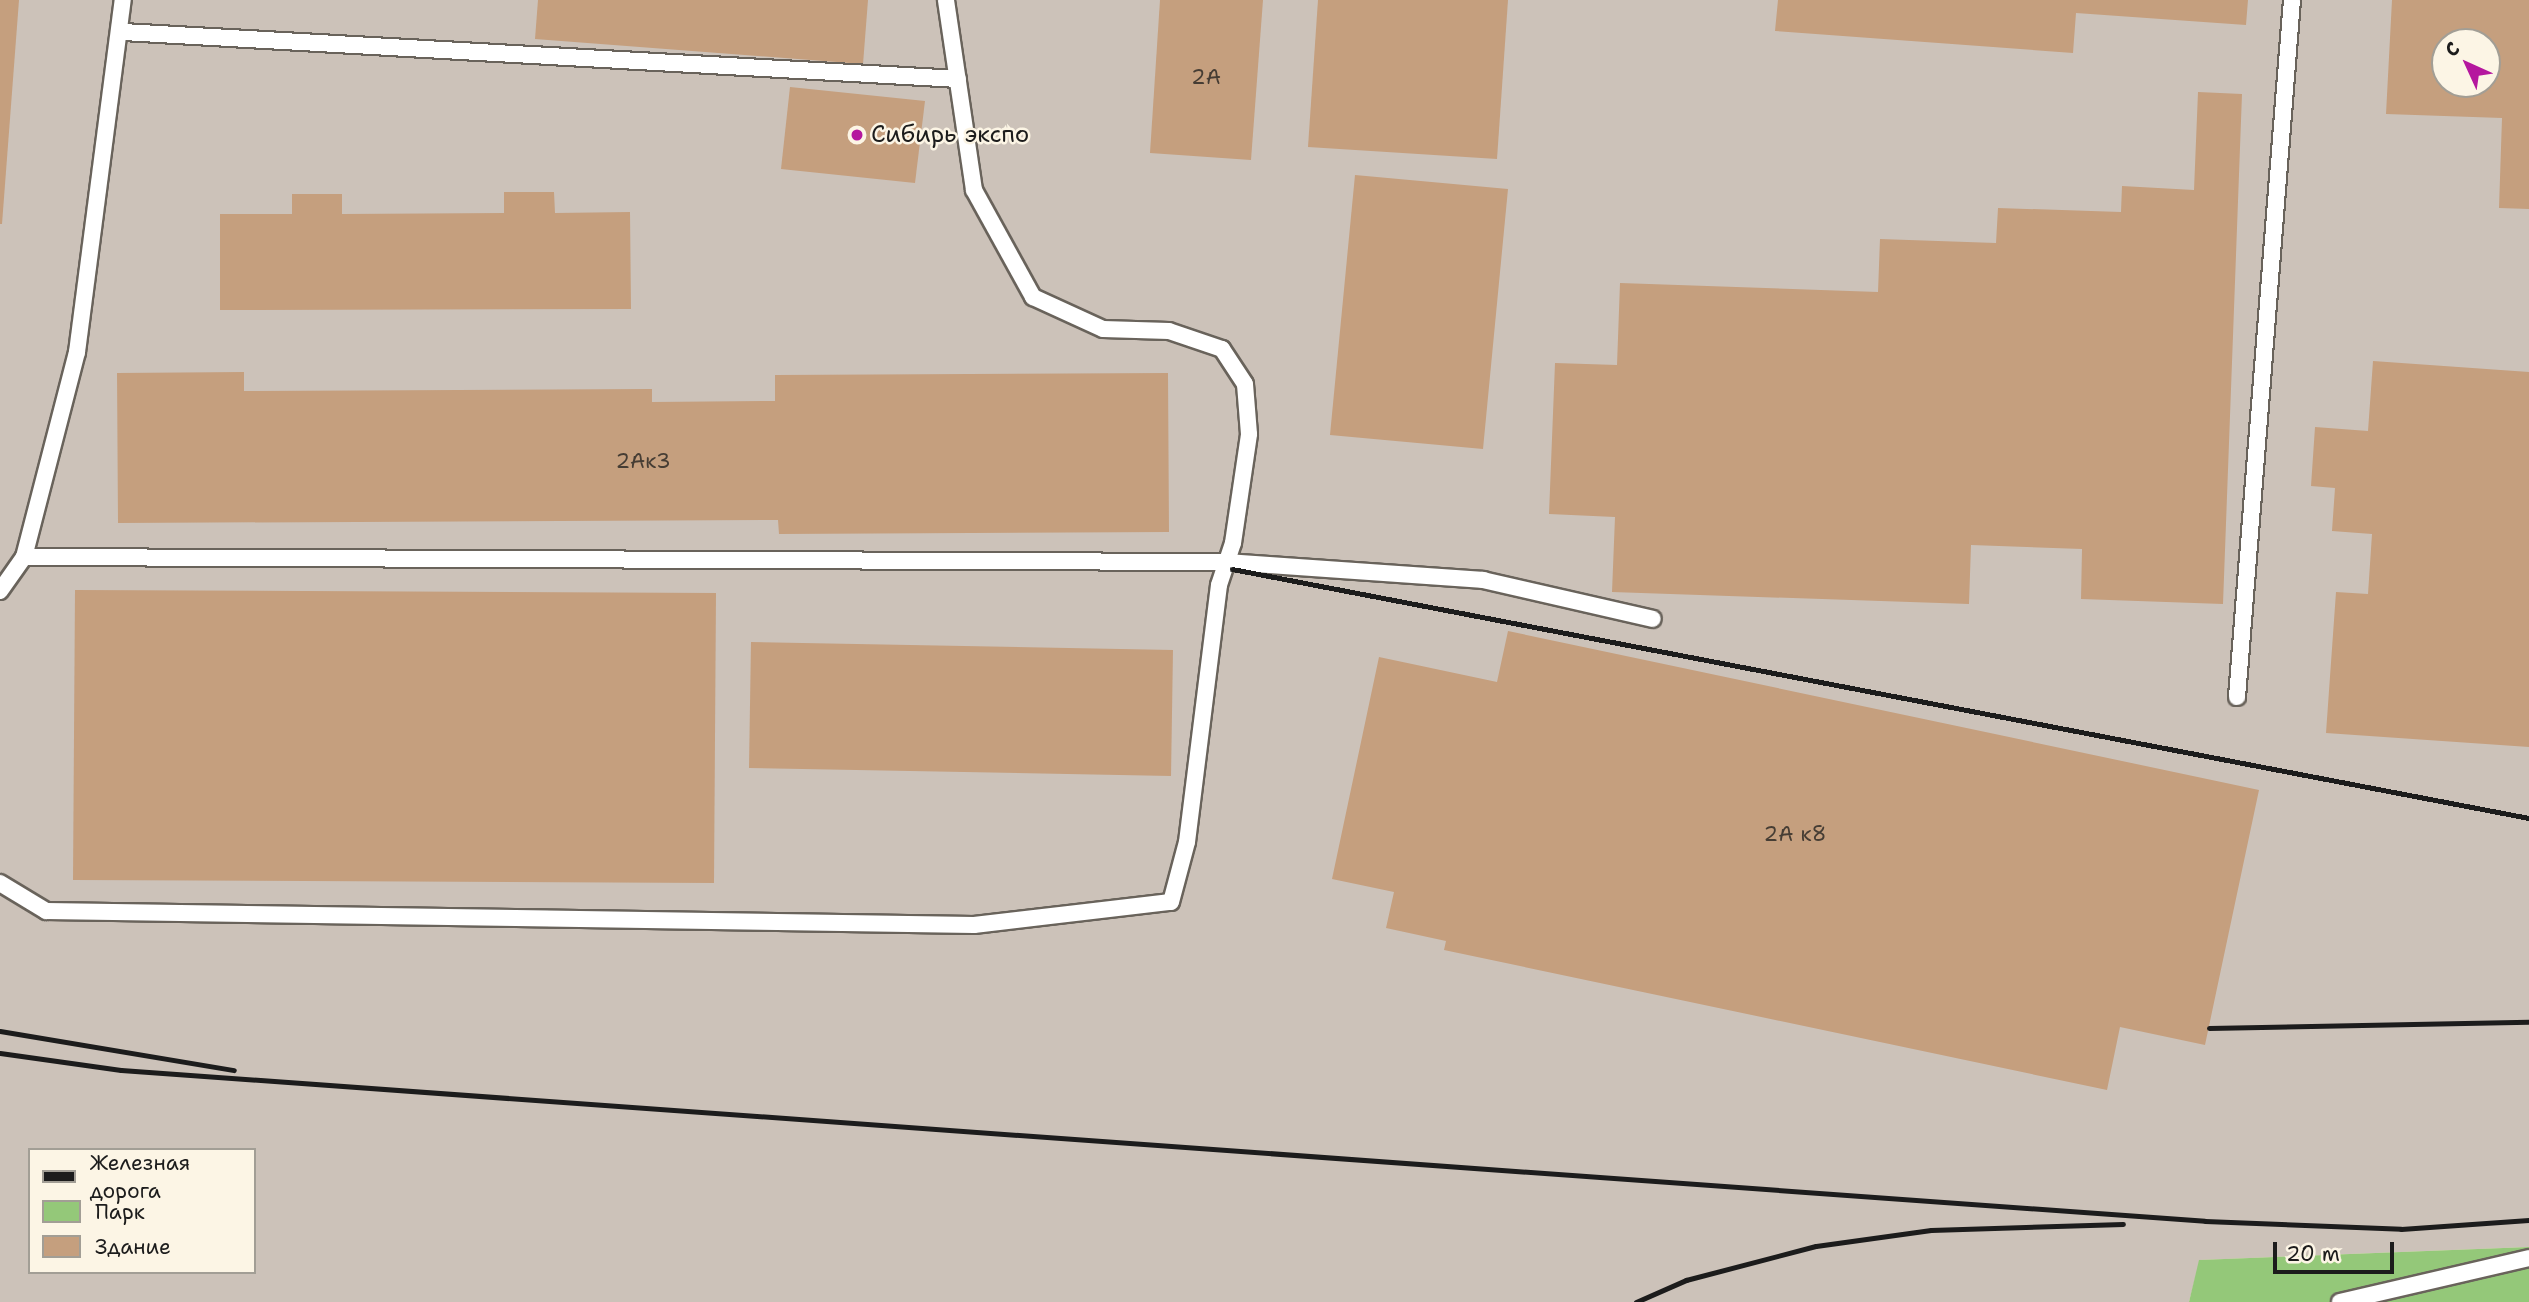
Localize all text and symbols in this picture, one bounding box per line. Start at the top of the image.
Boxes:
north arrow [2431,28,2501,98]
text: С [2439,36,2465,62]
house number: 2А [1191,64,1221,90]
place label: Сибирь экспо [871,121,1029,149]
marker: Сибирь экспо [849,127,865,143]
house number: 2Ак3 [615,448,671,474]
house number: 2А к8 [1764,821,1826,847]
legend [28,1148,256,1274]
text: Железная дорога [90,1149,190,1205]
text: Парк [95,1198,145,1226]
scale bar [2277,1228,2398,1272]
text: Здание [95,1233,171,1261]
text: 20 m [2286,1240,2340,1268]

